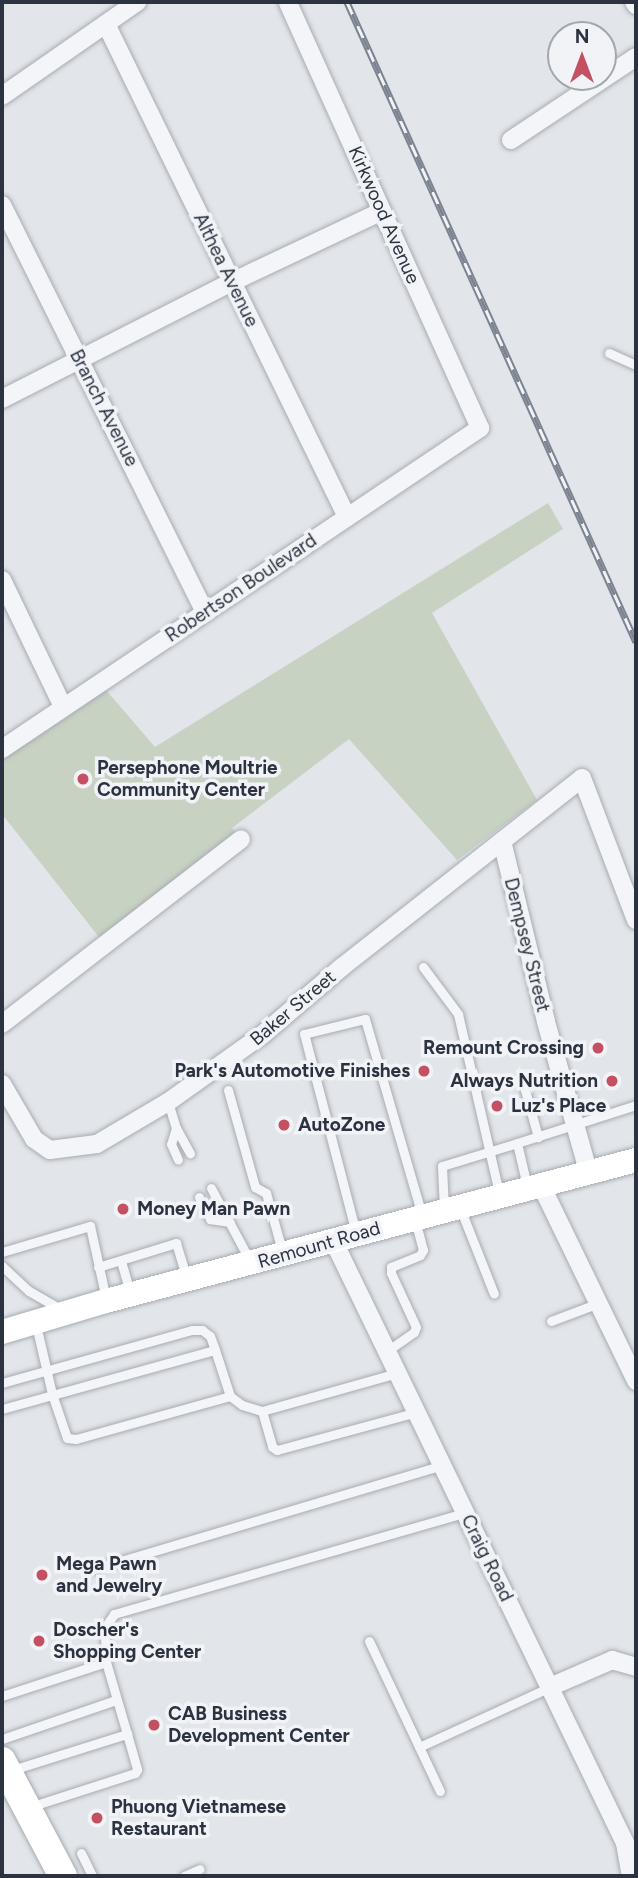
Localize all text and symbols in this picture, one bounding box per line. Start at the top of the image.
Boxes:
north arrow [547,21,617,91]
text: N [575,25,589,48]
street label: Kirkwood Avenue [343,143,425,287]
street label: Althea Avenue [189,209,263,331]
street label: Branch Avenue [65,346,143,470]
street label: Robertson Boulevard [161,529,321,647]
place label: Persephone Moultrie Community Center [97,757,278,801]
marker: Persephone Moultrie Community Center [75,771,91,787]
street label: Dempsey Street [499,875,555,1015]
street label: Baker Street [245,966,341,1050]
place label: Remount Crossing [423,1037,584,1059]
marker: Remount Crossing [590,1040,606,1056]
place label: Park's Automotive Finishes [174,1060,410,1082]
marker: Park's Automotive Finishes [416,1063,432,1079]
place label: Always Nutrition [450,1070,598,1092]
marker: Always Nutrition [604,1073,620,1089]
place label: Luz's Place [511,1095,606,1117]
marker: Luz's Place [489,1098,505,1114]
place label: AutoZone [298,1114,385,1136]
marker: AutoZone [276,1117,292,1133]
place label: Money Man Pawn [137,1198,290,1220]
marker: Money Man Pawn [115,1201,131,1217]
street label: Remount Road [255,1217,383,1273]
street label: Craig Road [456,1511,518,1605]
place label: Mega Pawn and Jewelry [56,1553,162,1597]
marker: Mega Pawn and Jewelry [34,1567,50,1583]
place label: Doscher's Shopping Center [53,1619,201,1663]
marker: Doscher's Shopping Center [31,1633,47,1649]
place label: CAB Business Development Center [168,1703,350,1747]
marker: CAB Business Development Center [146,1717,162,1733]
place label: Phuong Vietnamese Restaurant [111,1796,286,1840]
marker: Phuong Vietnamese Restaurant [89,1810,105,1826]

